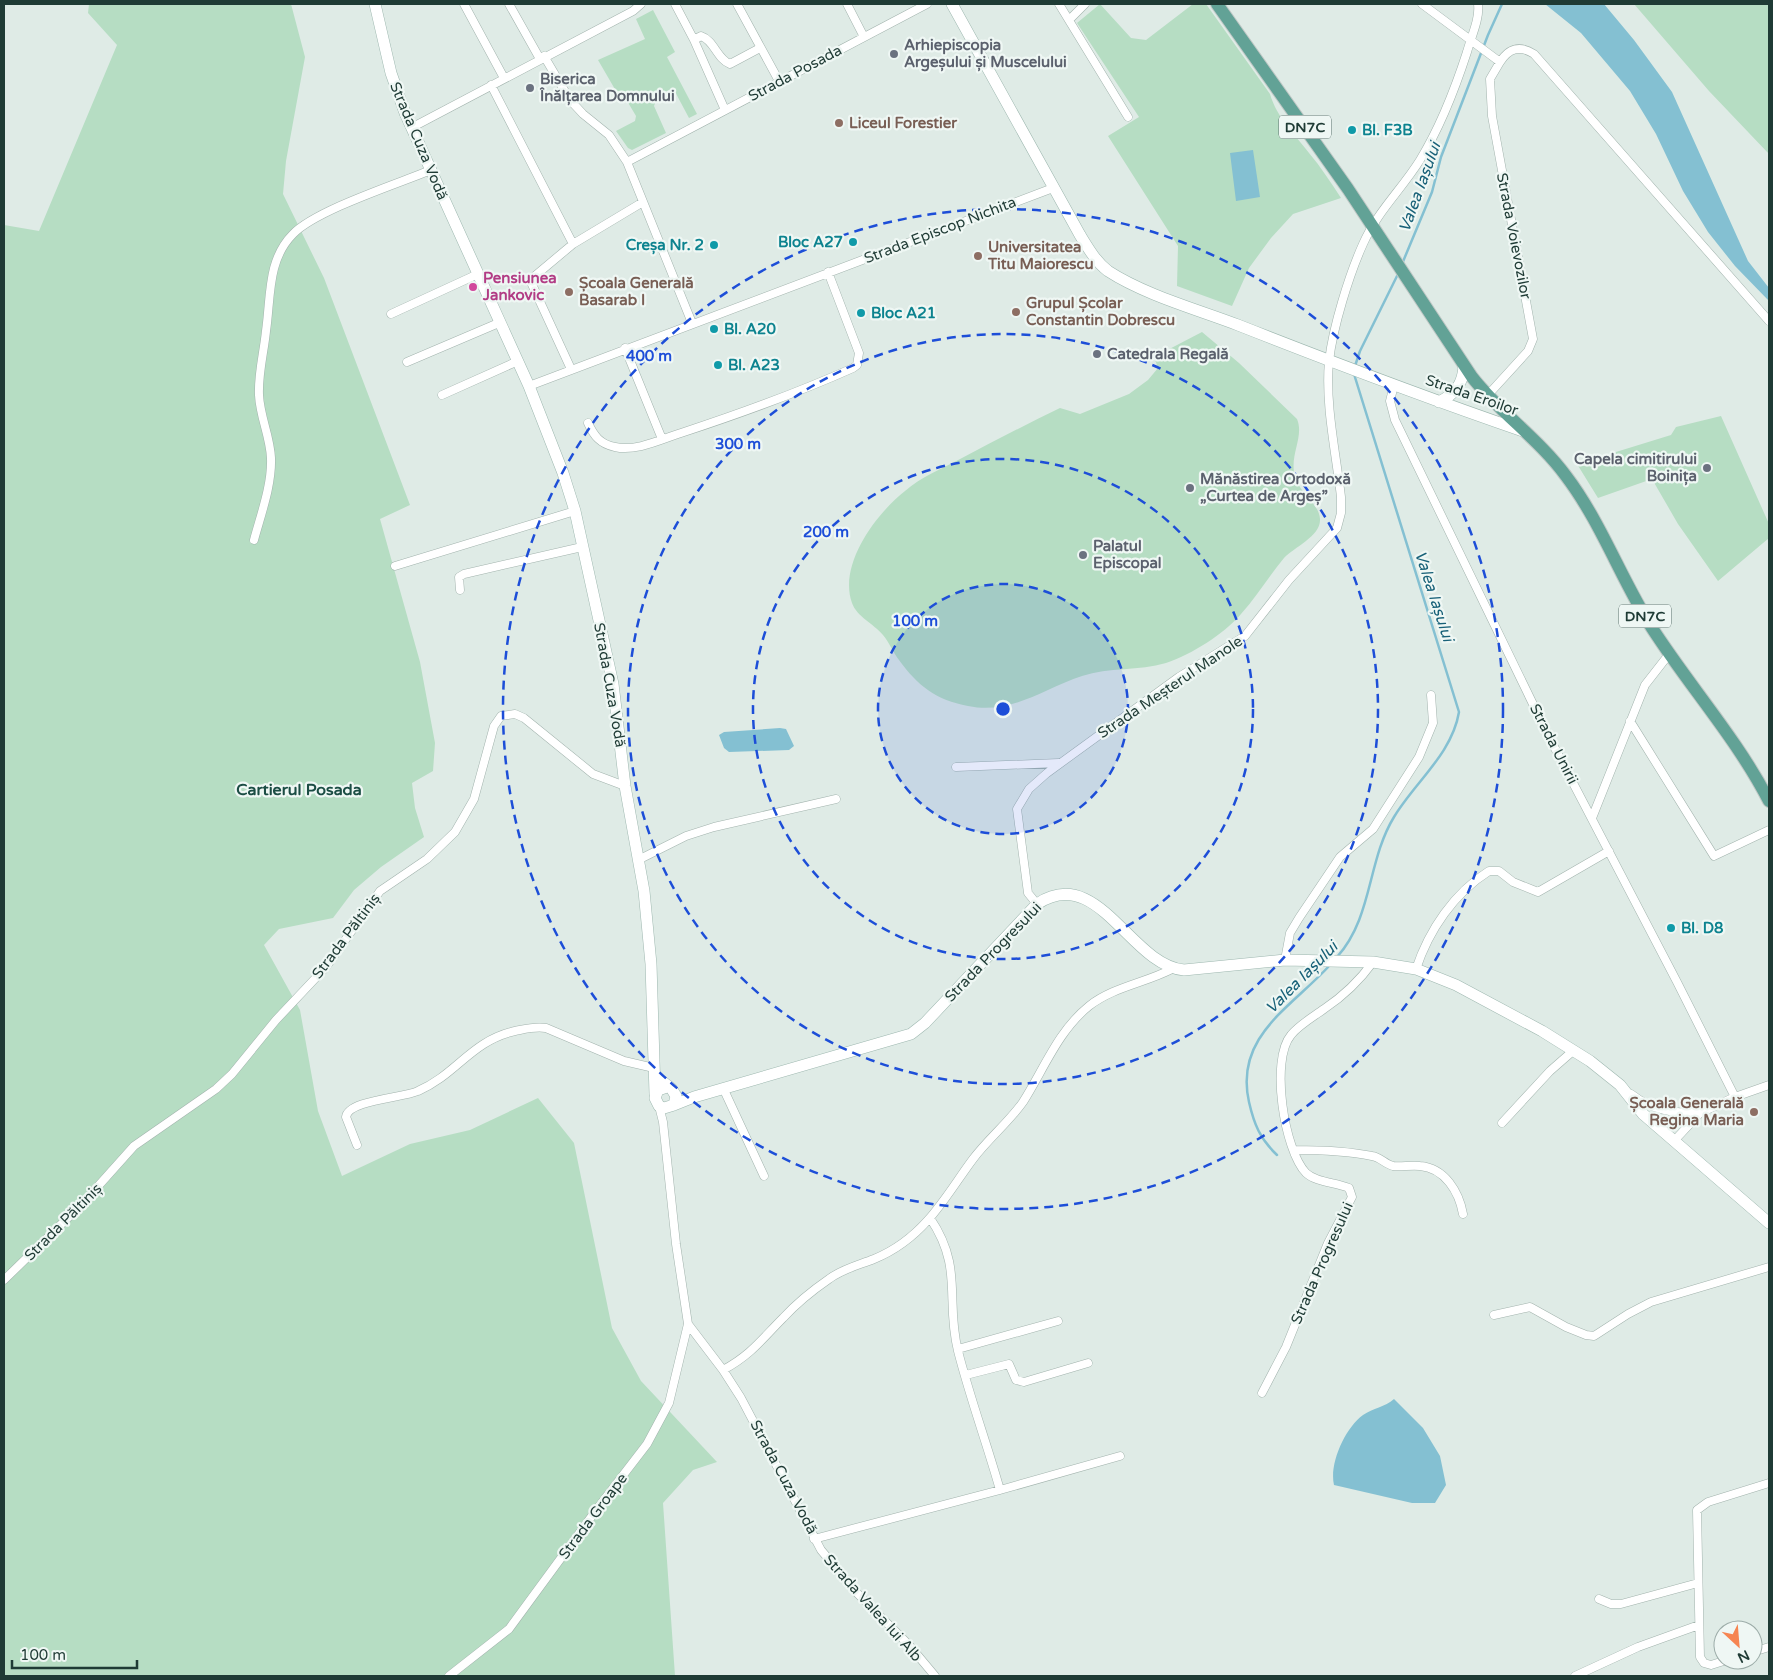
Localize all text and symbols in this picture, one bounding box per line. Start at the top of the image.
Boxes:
place label: Arhiepiscopia Argeșului și Muscelului [904,36,1067,72]
street label: Strada Posada [745,41,845,105]
marker: Arhiepiscopia Argeșului și Muscelului [888,48,900,60]
place label: Biserica Înălțarea Domnului [539,70,675,106]
street label: Strada Cuza Vodă [386,79,452,203]
marker: Biserica Înălțarea Domnului [524,82,536,94]
place label: Liceul Forestier [849,114,957,132]
road number: DN7C [1279,115,1331,138]
marker: Liceul Forestier [833,117,845,129]
place label: Bl. F3B [1362,121,1413,139]
marker: Bl. F3B [1346,124,1358,136]
water label: Valea Iașului [1394,138,1446,235]
street label: Strada Voievozilor [1493,171,1535,301]
street label: Strada Episcop Nichita [861,193,1019,267]
place label: Bloc A27 [778,233,843,251]
place label: Creșa Nr. 2 [626,236,704,255]
marker: Bloc A27 [847,236,859,248]
place label: Universitatea Titu Maiorescu [987,238,1094,273]
marker: Creșa Nr. 2 [708,239,720,251]
marker: Universitatea Titu Maiorescu [972,250,984,262]
place label: Pensiunea Jankovic [482,269,557,304]
place label: Școala Generală Basarab I [579,274,694,309]
marker: Pensiunea Jankovic [467,281,479,293]
marker: Școala Generală Basarab I [563,286,575,298]
place label: Grupul Școlar Constantin Dobrescu [1026,294,1175,329]
place label: Bloc A21 [871,304,936,322]
marker: Grupul Școlar Constantin Dobrescu [1010,306,1022,318]
marker: Bloc A21 [855,307,867,319]
place label: Bl. A20 [724,320,776,338]
marker: Bl. A20 [708,323,720,335]
place label: Catedrala Regală [1107,345,1229,364]
text: 400 m [626,347,672,365]
marker: Catedrala Regală [1091,348,1103,360]
place label: Bl. A23 [728,356,780,374]
marker: Bl. A23 [712,359,724,371]
street label: Strada Eroilor [1423,371,1521,419]
text: 300 m [715,435,761,453]
place label: Capela cimitirului Boinița [1574,450,1697,486]
marker: Capela cimitirului Boinița [1701,462,1713,474]
place label: Mănăstirea Ortodoxă „Curtea de Argeș” [1200,470,1351,506]
marker: Mănăstirea Ortodoxă „Curtea de Argeș” [1184,482,1196,494]
text: 200 m [803,523,849,541]
place label: Palatul Episcopal [1093,537,1162,573]
water label: Valea Iașului [1410,548,1459,646]
marker: Palatul Episcopal [1077,549,1089,561]
road number: DN7C [1619,604,1671,628]
text: 100 m [892,612,938,630]
street label: Strada Cuza Vodă [590,621,630,749]
street label: Strada Meșterul Manole [1094,632,1246,742]
centre of rings [994,700,1012,718]
street label: Strada Unirii [1526,701,1582,787]
district label: Cartierul Posada [236,780,362,800]
street label: Strada Păltiniș [308,890,384,982]
street label: Strada Progresului [941,898,1045,1006]
place label: Bl. D8 [1681,919,1724,937]
marker: Bl. D8 [1665,922,1677,934]
water label: Valea Iașului [1261,936,1343,1018]
place label: Școala Generală Regina Maria [1629,1094,1744,1130]
marker: Școala Generală Regina Maria [1748,1106,1760,1118]
street label: Strada Păltiniș [21,1180,105,1264]
street label: Strada Progresului [1287,1199,1357,1327]
street label: Strada Cuza Vodă [746,1417,822,1537]
street label: Strada Groape [555,1469,631,1563]
street label: Strada Valea lui Alb [820,1551,926,1665]
north arrow [1713,1620,1763,1670]
scale bar [12,1638,138,1670]
text: 100 m [20,1646,66,1664]
text: N [1735,1646,1752,1666]

